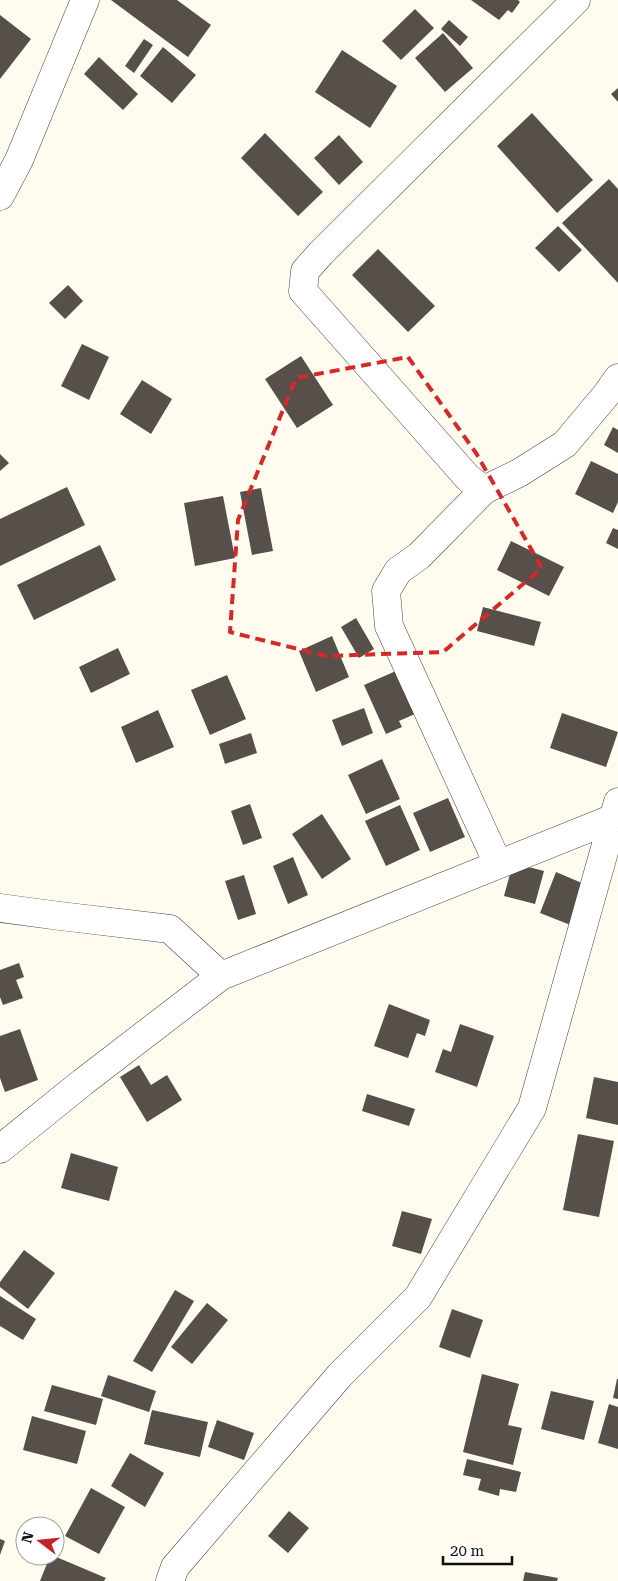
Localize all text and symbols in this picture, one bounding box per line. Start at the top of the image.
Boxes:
north arrow [15,1516,65,1566]
text: N [18,1530,37,1545]
scale bar [443,1534,512,1566]
text: 20 m [450,1542,485,1560]

